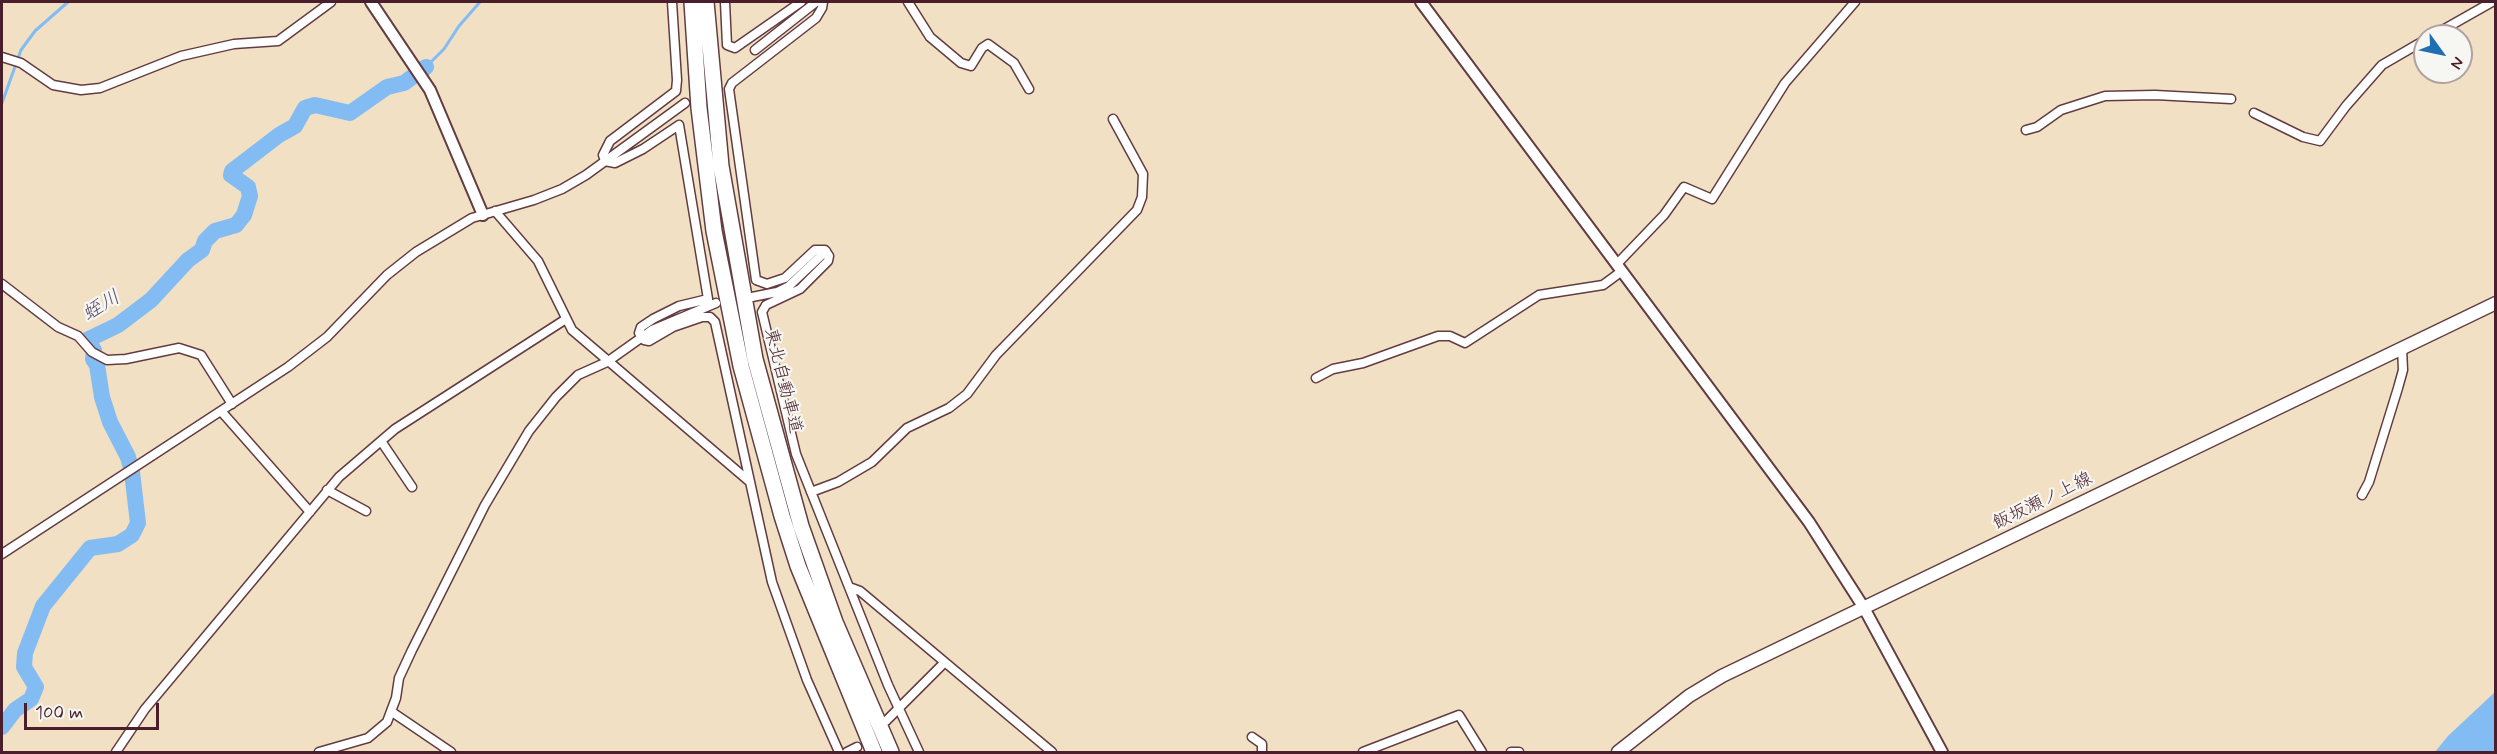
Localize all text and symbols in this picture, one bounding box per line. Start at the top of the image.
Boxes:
north arrow [2413,24,2473,84]
text: N [2445,53,2469,73]
water label: 蛭川 [79,286,125,328]
street label: 東北自動車道 [758,326,806,436]
street label: 飯坂瀬ノ上線 [1990,469,2096,535]
scale bar [27,691,162,729]
text: 100 m [35,701,83,725]

